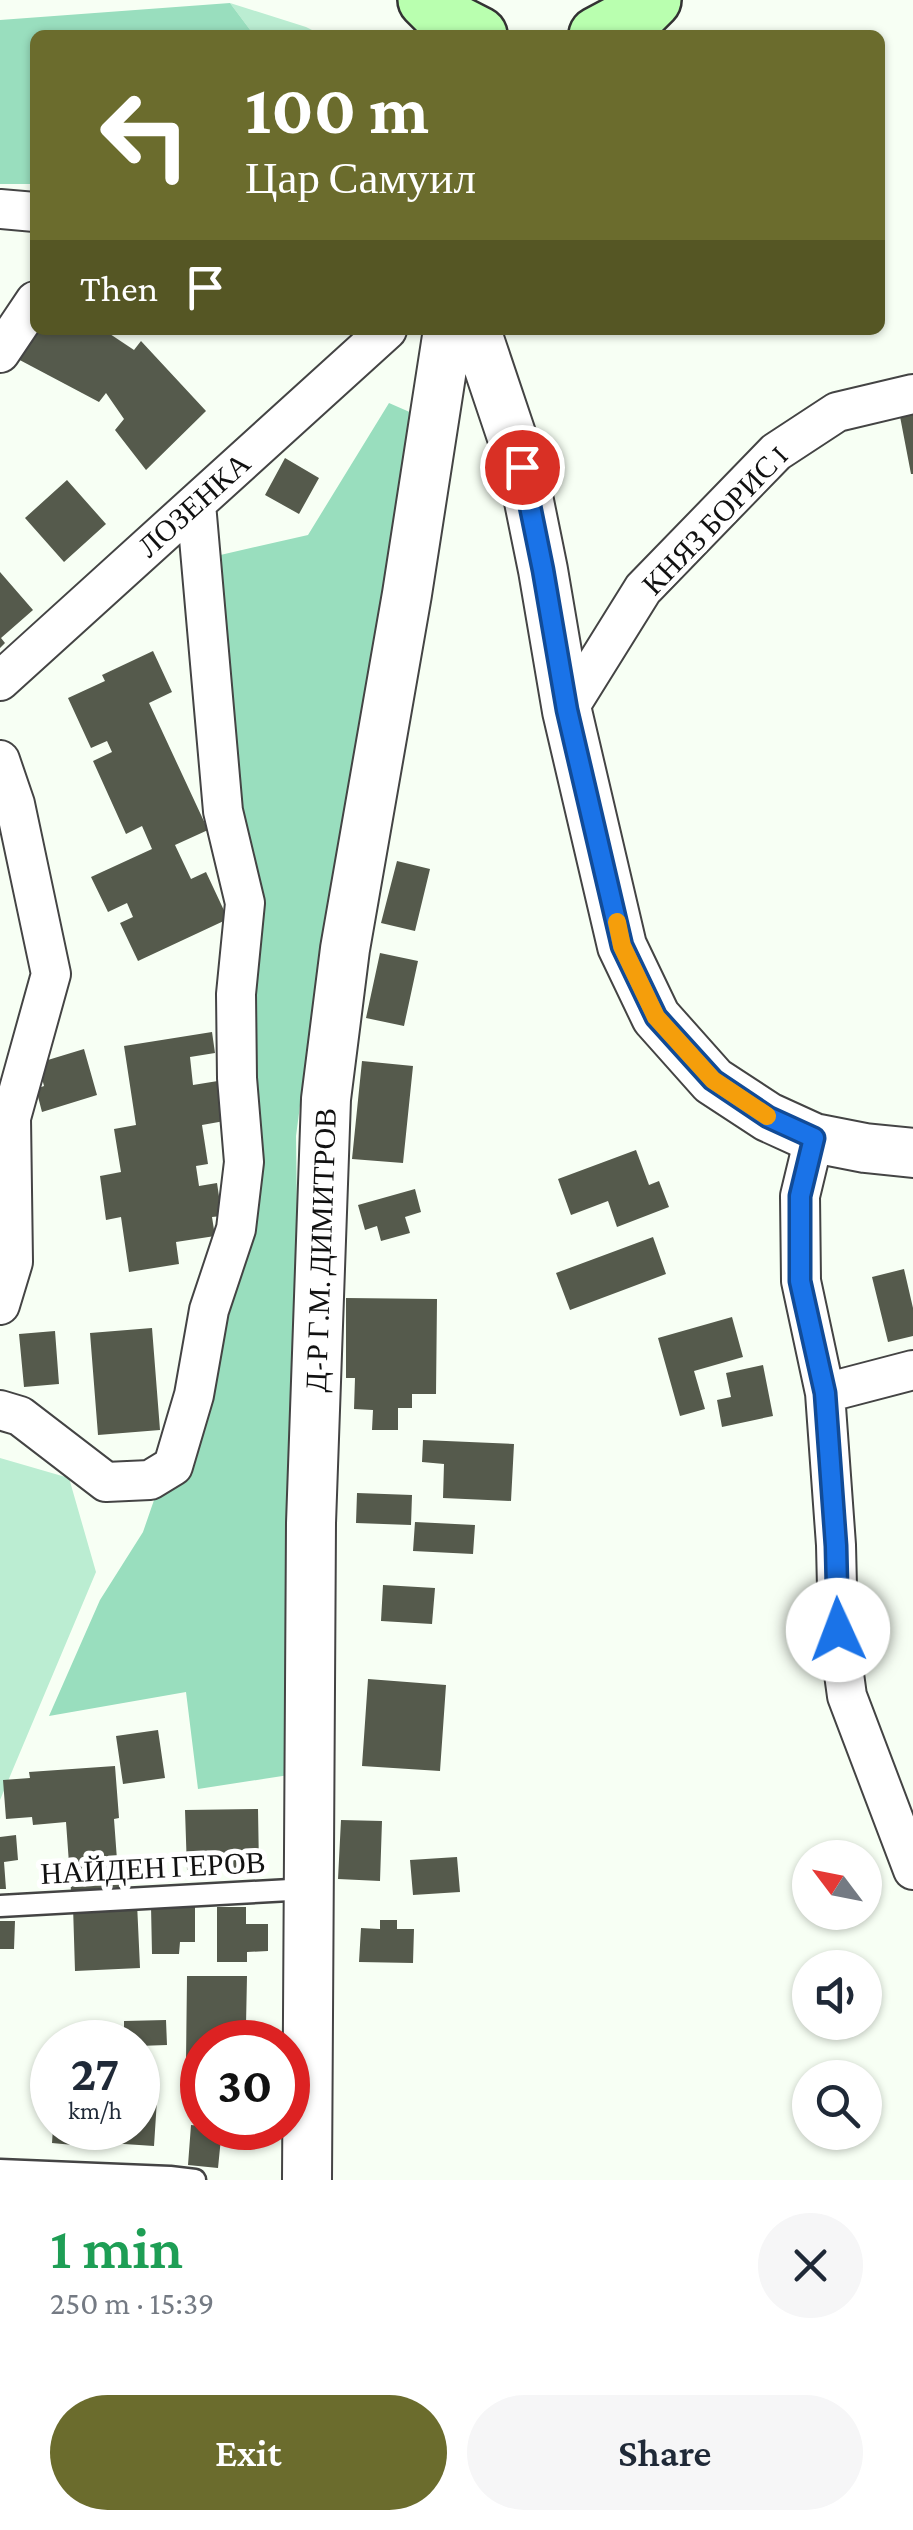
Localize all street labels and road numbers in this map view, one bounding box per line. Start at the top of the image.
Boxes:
street label: КНЯЗ БОРИС I [635,438,794,601]
street label: ЛОЗЕНКА [131,446,256,563]
street label: Д-Р Г.М. ДИМИТРОВ [299,1107,342,1393]
street label: НАЙДЕН ГЕРОВ [40,1845,266,1890]

